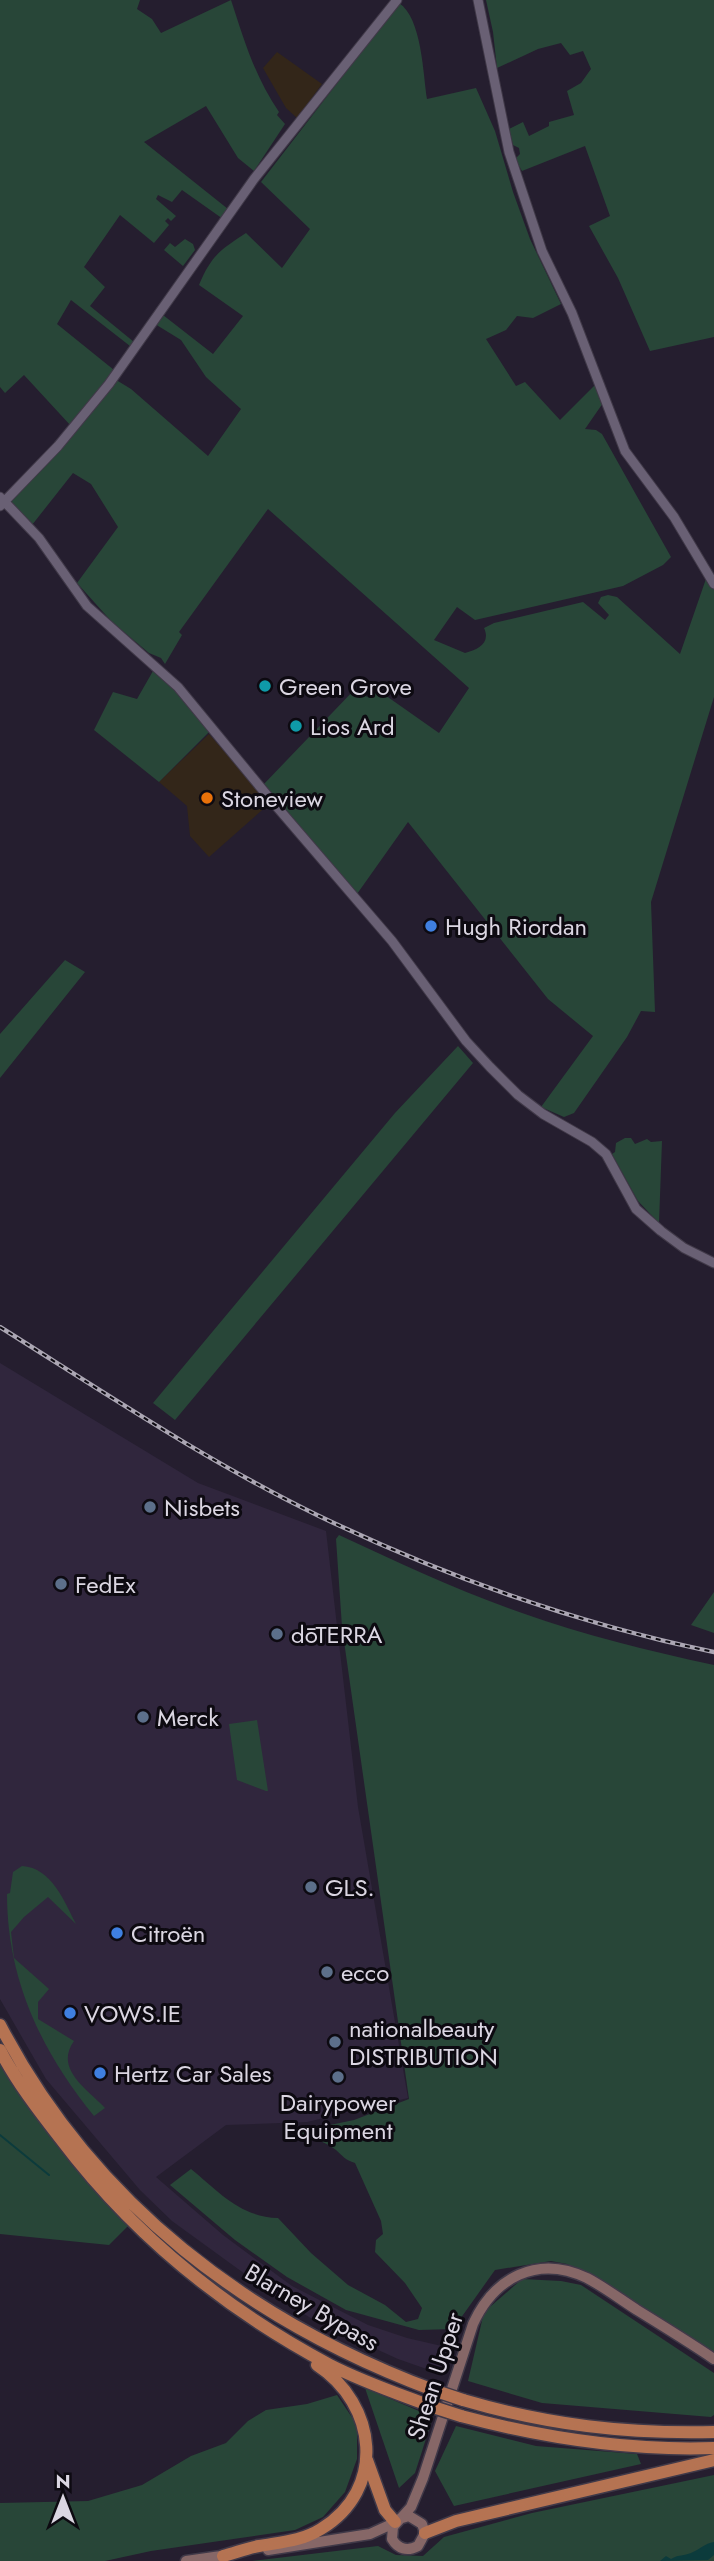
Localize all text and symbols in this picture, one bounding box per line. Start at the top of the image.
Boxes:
place label: Green Grove [279,669,412,704]
marker: Green Grove [257,678,273,694]
place label: Lios Ard [310,709,395,744]
marker: Lios Ard [288,718,304,734]
place label: Stoneview [221,781,323,816]
marker: Stoneview [199,790,215,806]
place label: Hugh Riordan [445,909,587,944]
marker: Hugh Riordan [423,918,439,934]
place label: Nisbets [164,1490,240,1525]
marker: Nisbets [142,1499,158,1515]
place label: FedEx [75,1567,137,1602]
marker: FedEx [53,1576,69,1592]
place label: dōTERRA [291,1617,383,1652]
marker: dōTERRA [269,1626,285,1642]
place label: Merck [157,1700,219,1735]
marker: Merck [135,1709,151,1725]
place label: GLS. [325,1870,375,1905]
marker: GLS. [303,1879,319,1895]
place label: Citroën [131,1916,205,1951]
marker: Citroën [109,1925,125,1941]
place label: ecco [341,1955,389,1990]
marker: ecco [319,1964,335,1980]
place label: VOWS.IE [84,1996,181,2031]
marker: VOWS.IE [62,2005,78,2021]
place label: nationalbeauty DISTRIBUTION [349,2011,498,2074]
marker: nationalbeauty DISTRIBUTION [327,2034,343,2050]
place label: Hertz Car Sales [114,2056,271,2091]
marker: Hertz Car Sales [92,2065,108,2081]
marker: Dairypower Equipment [330,2069,346,2085]
place label: Dairypower Equipment [280,2085,397,2148]
street label: Blarney Bypass [238,2254,386,2360]
street label: Shean Upper [398,2307,472,2444]
north arrow [28,2463,98,2533]
text: N [55,2468,71,2495]

